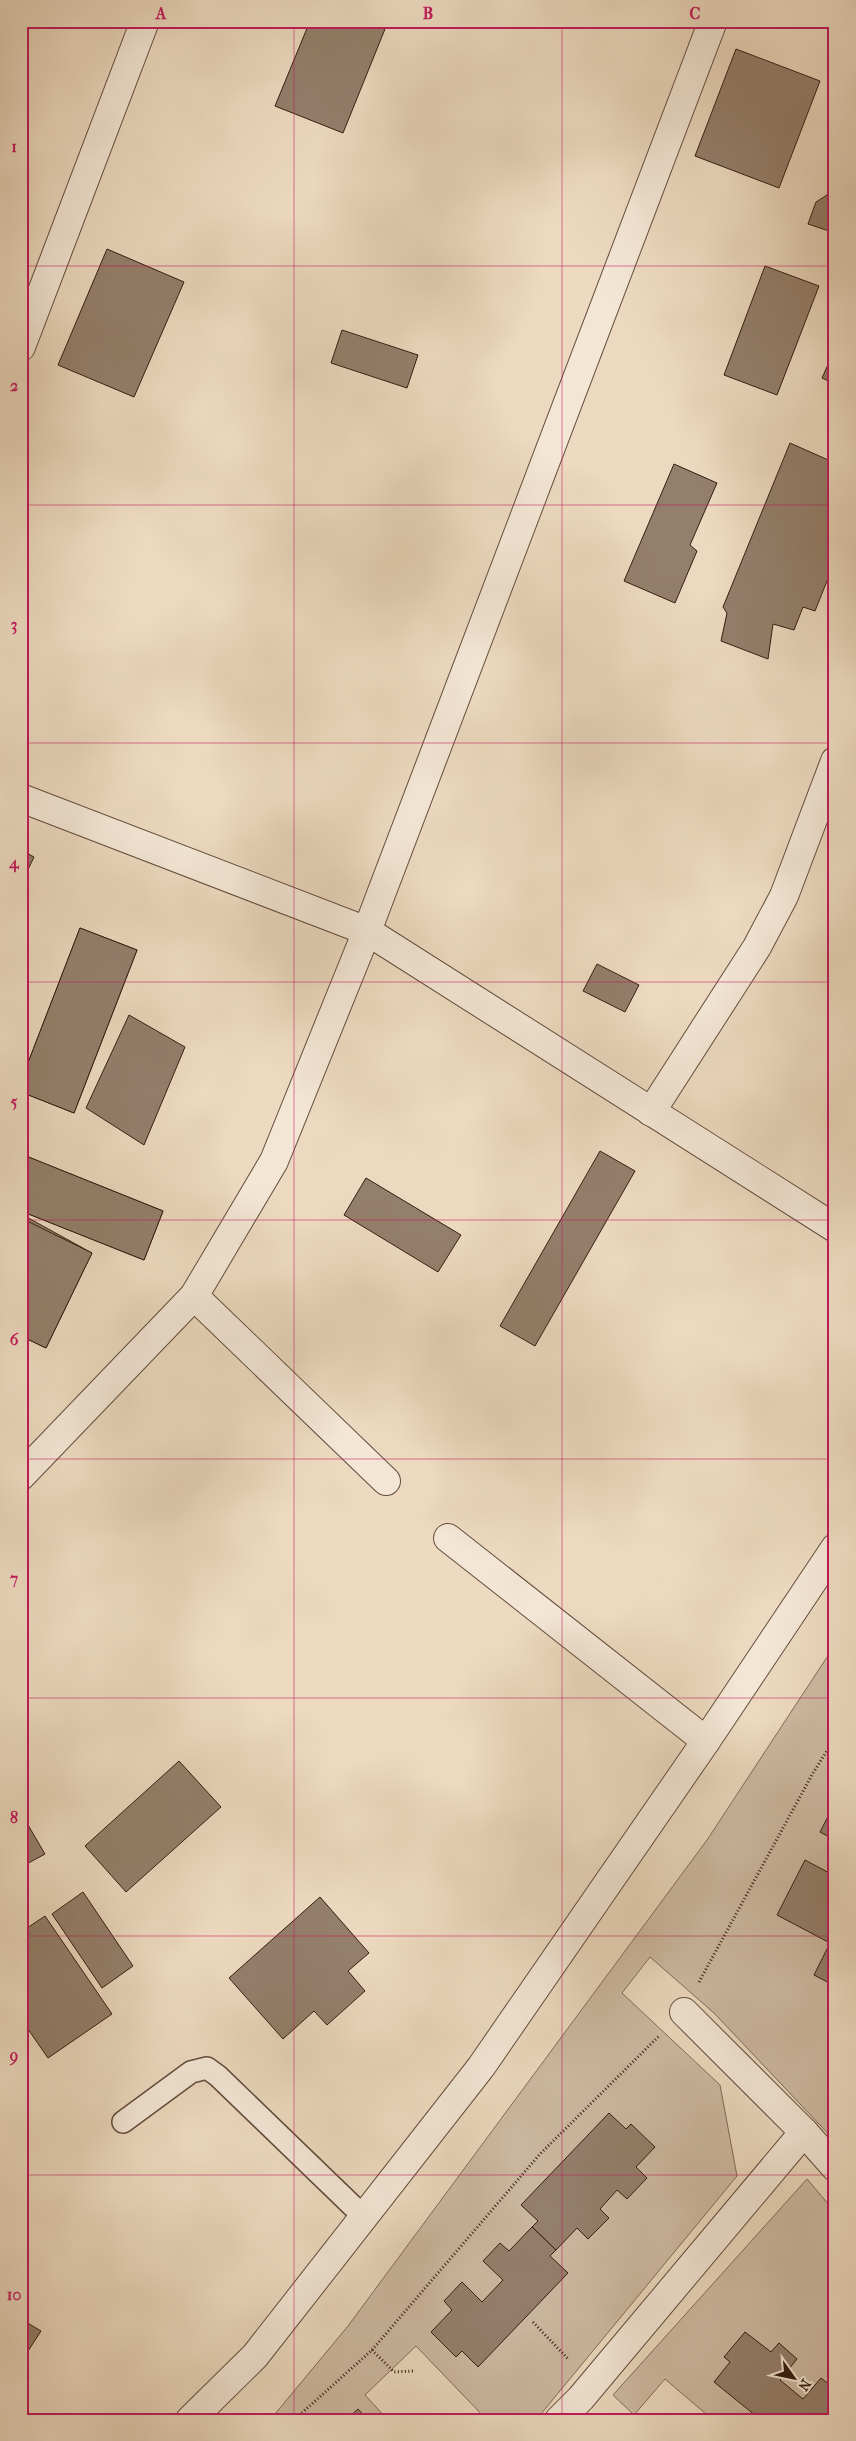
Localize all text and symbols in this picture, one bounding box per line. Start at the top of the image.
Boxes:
text: A [155,4,167,23]
text: B [423,4,433,23]
text: C [690,4,701,23]
text: 1 [11,137,17,156]
text: 2 [10,376,18,395]
text: 3 [11,615,17,635]
text: 4 [8,853,20,873]
text: 5 [11,1092,18,1111]
text: 6 [10,1330,19,1349]
text: 7 [9,1569,18,1588]
text: 8 [10,1808,18,1827]
text: 9 [9,2046,18,2066]
text: 10 [7,2285,21,2304]
north arrow [768,2354,818,2404]
text: N [794,2376,815,2394]

